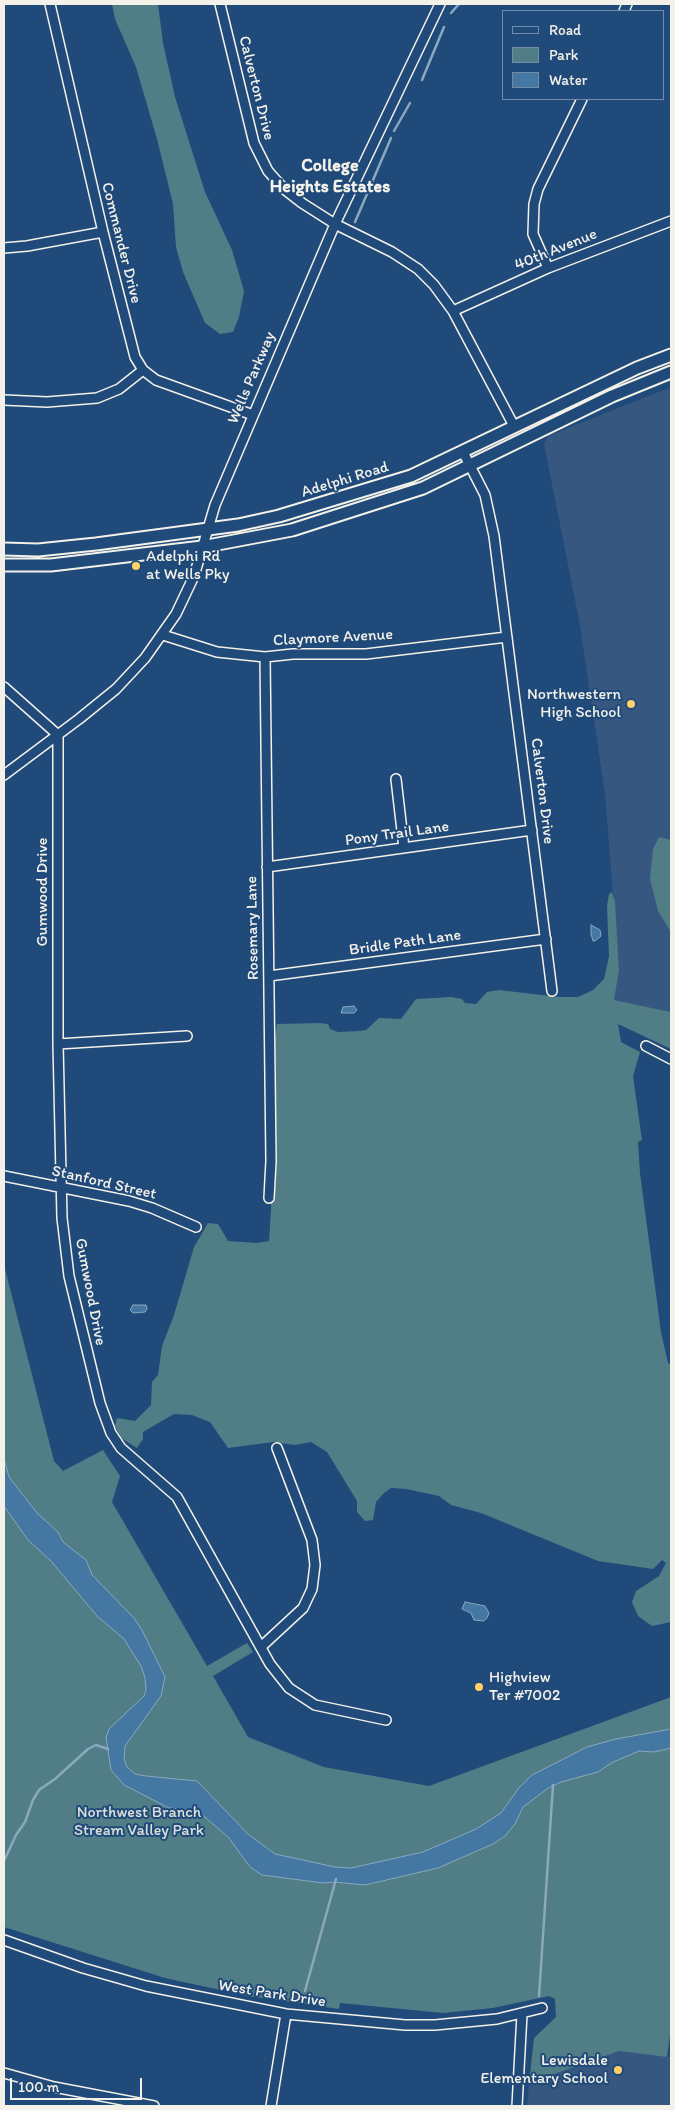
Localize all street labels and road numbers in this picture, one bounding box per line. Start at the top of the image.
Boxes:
street label: Calverton Drive [234,34,278,142]
street label: Commander Drive [97,181,145,305]
street label: 40th Avenue [512,225,600,275]
street label: Wells Parkway [224,329,280,427]
street label: Adelphi Road [299,458,391,502]
street label: Claymore Avenue [273,625,393,651]
street label: Calverton Drive [526,737,558,845]
street label: Pony Trail Lane [344,817,450,851]
street label: Gumwood Drive [33,838,53,946]
street label: Rosemary Lane [242,876,264,980]
street label: Bridle Path Lane [348,926,462,960]
street label: Stanford Street [50,1162,158,1204]
street label: Gumwood Drive [70,1237,110,1347]
street label: West Park Drive [217,1976,327,2012]

